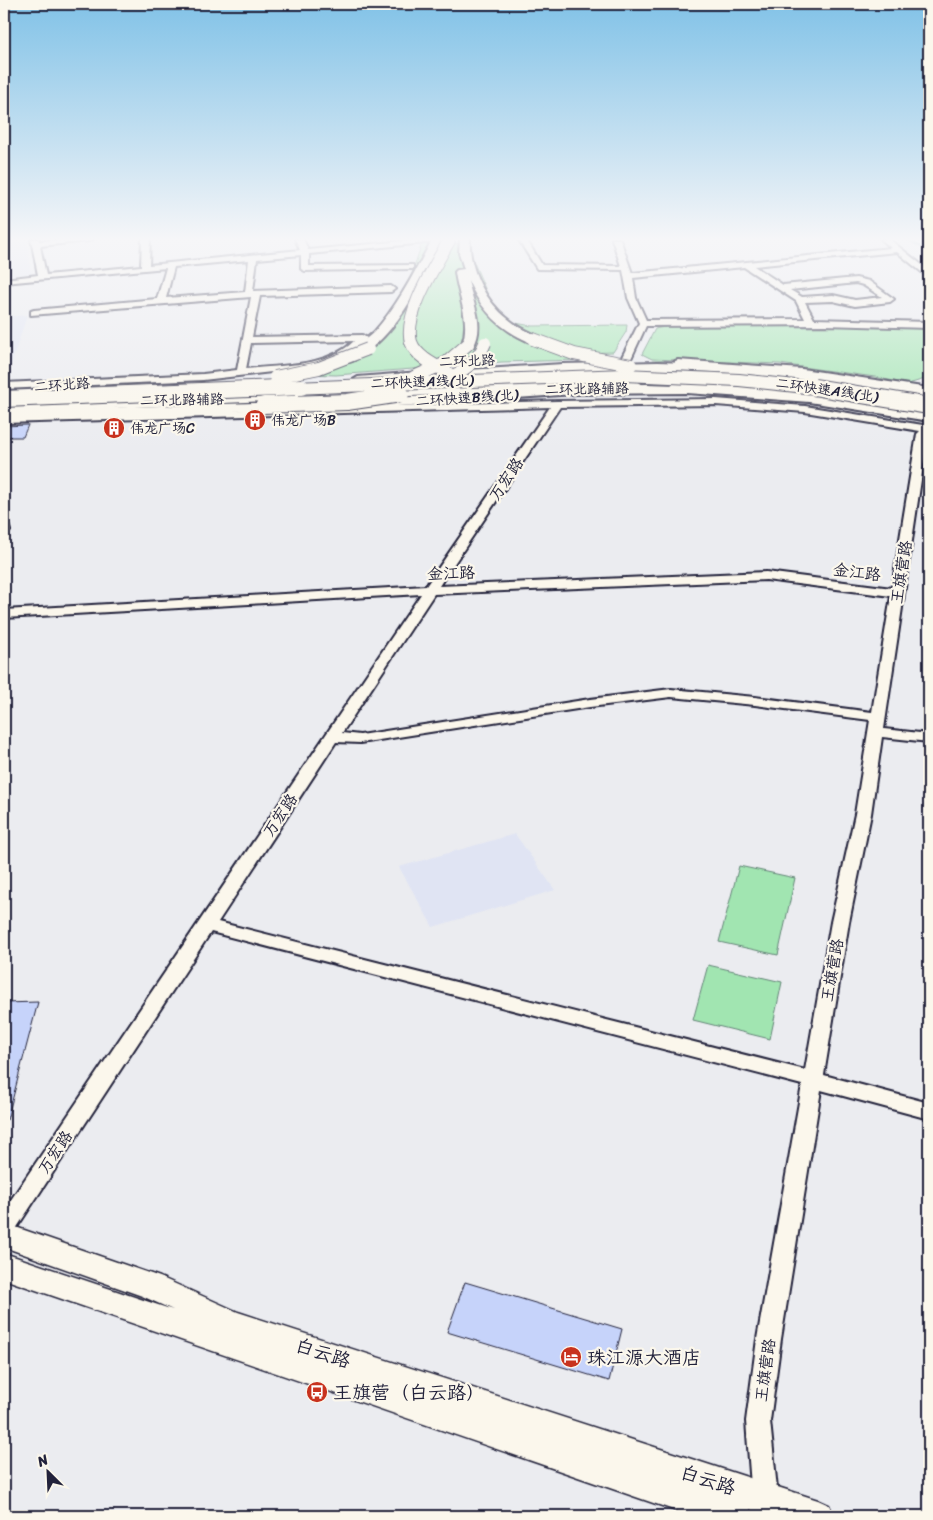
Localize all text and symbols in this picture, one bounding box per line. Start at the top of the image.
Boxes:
street label: 二环北路 [439,348,495,374]
street label: 二环快速A线(北) [370,368,475,396]
street label: 二环快速A线(北) [774,370,881,410]
street label: 二环北路 [33,371,91,399]
street label: 二环北路辅路 [545,376,629,402]
street label: 二环快速B线(北) [415,382,520,414]
street label: 二环北路辅路 [140,387,224,413]
building icon: 伟龙广场B [243,408,267,432]
place label: 伟龙广场B [271,408,336,433]
building icon: 伟龙广场C [102,416,126,440]
place label: 伟龙广场C [130,416,195,441]
street label: 万宏路 [481,451,531,507]
street label: 王旗营路 [882,538,920,606]
street label: 金江路 [831,555,883,589]
street label: 金江路 [427,558,475,588]
street label: 万宏路 [255,787,305,843]
street label: 王旗营路 [812,936,852,1004]
street label: 万宏路 [30,1124,80,1180]
street label: 白云路 [291,1328,355,1378]
street label: 王旗营路 [746,1336,784,1404]
place label: 珠江源大酒店 [587,1341,701,1374]
hotel icon: 珠江源大酒店 [559,1345,583,1369]
place label: 王旗营（白云路） [333,1376,485,1409]
bus stop icon: 王旗营（白云路） [305,1380,329,1404]
text: N [32,1447,53,1474]
north arrow [22,1448,72,1498]
street label: 白云路 [676,1455,740,1505]

